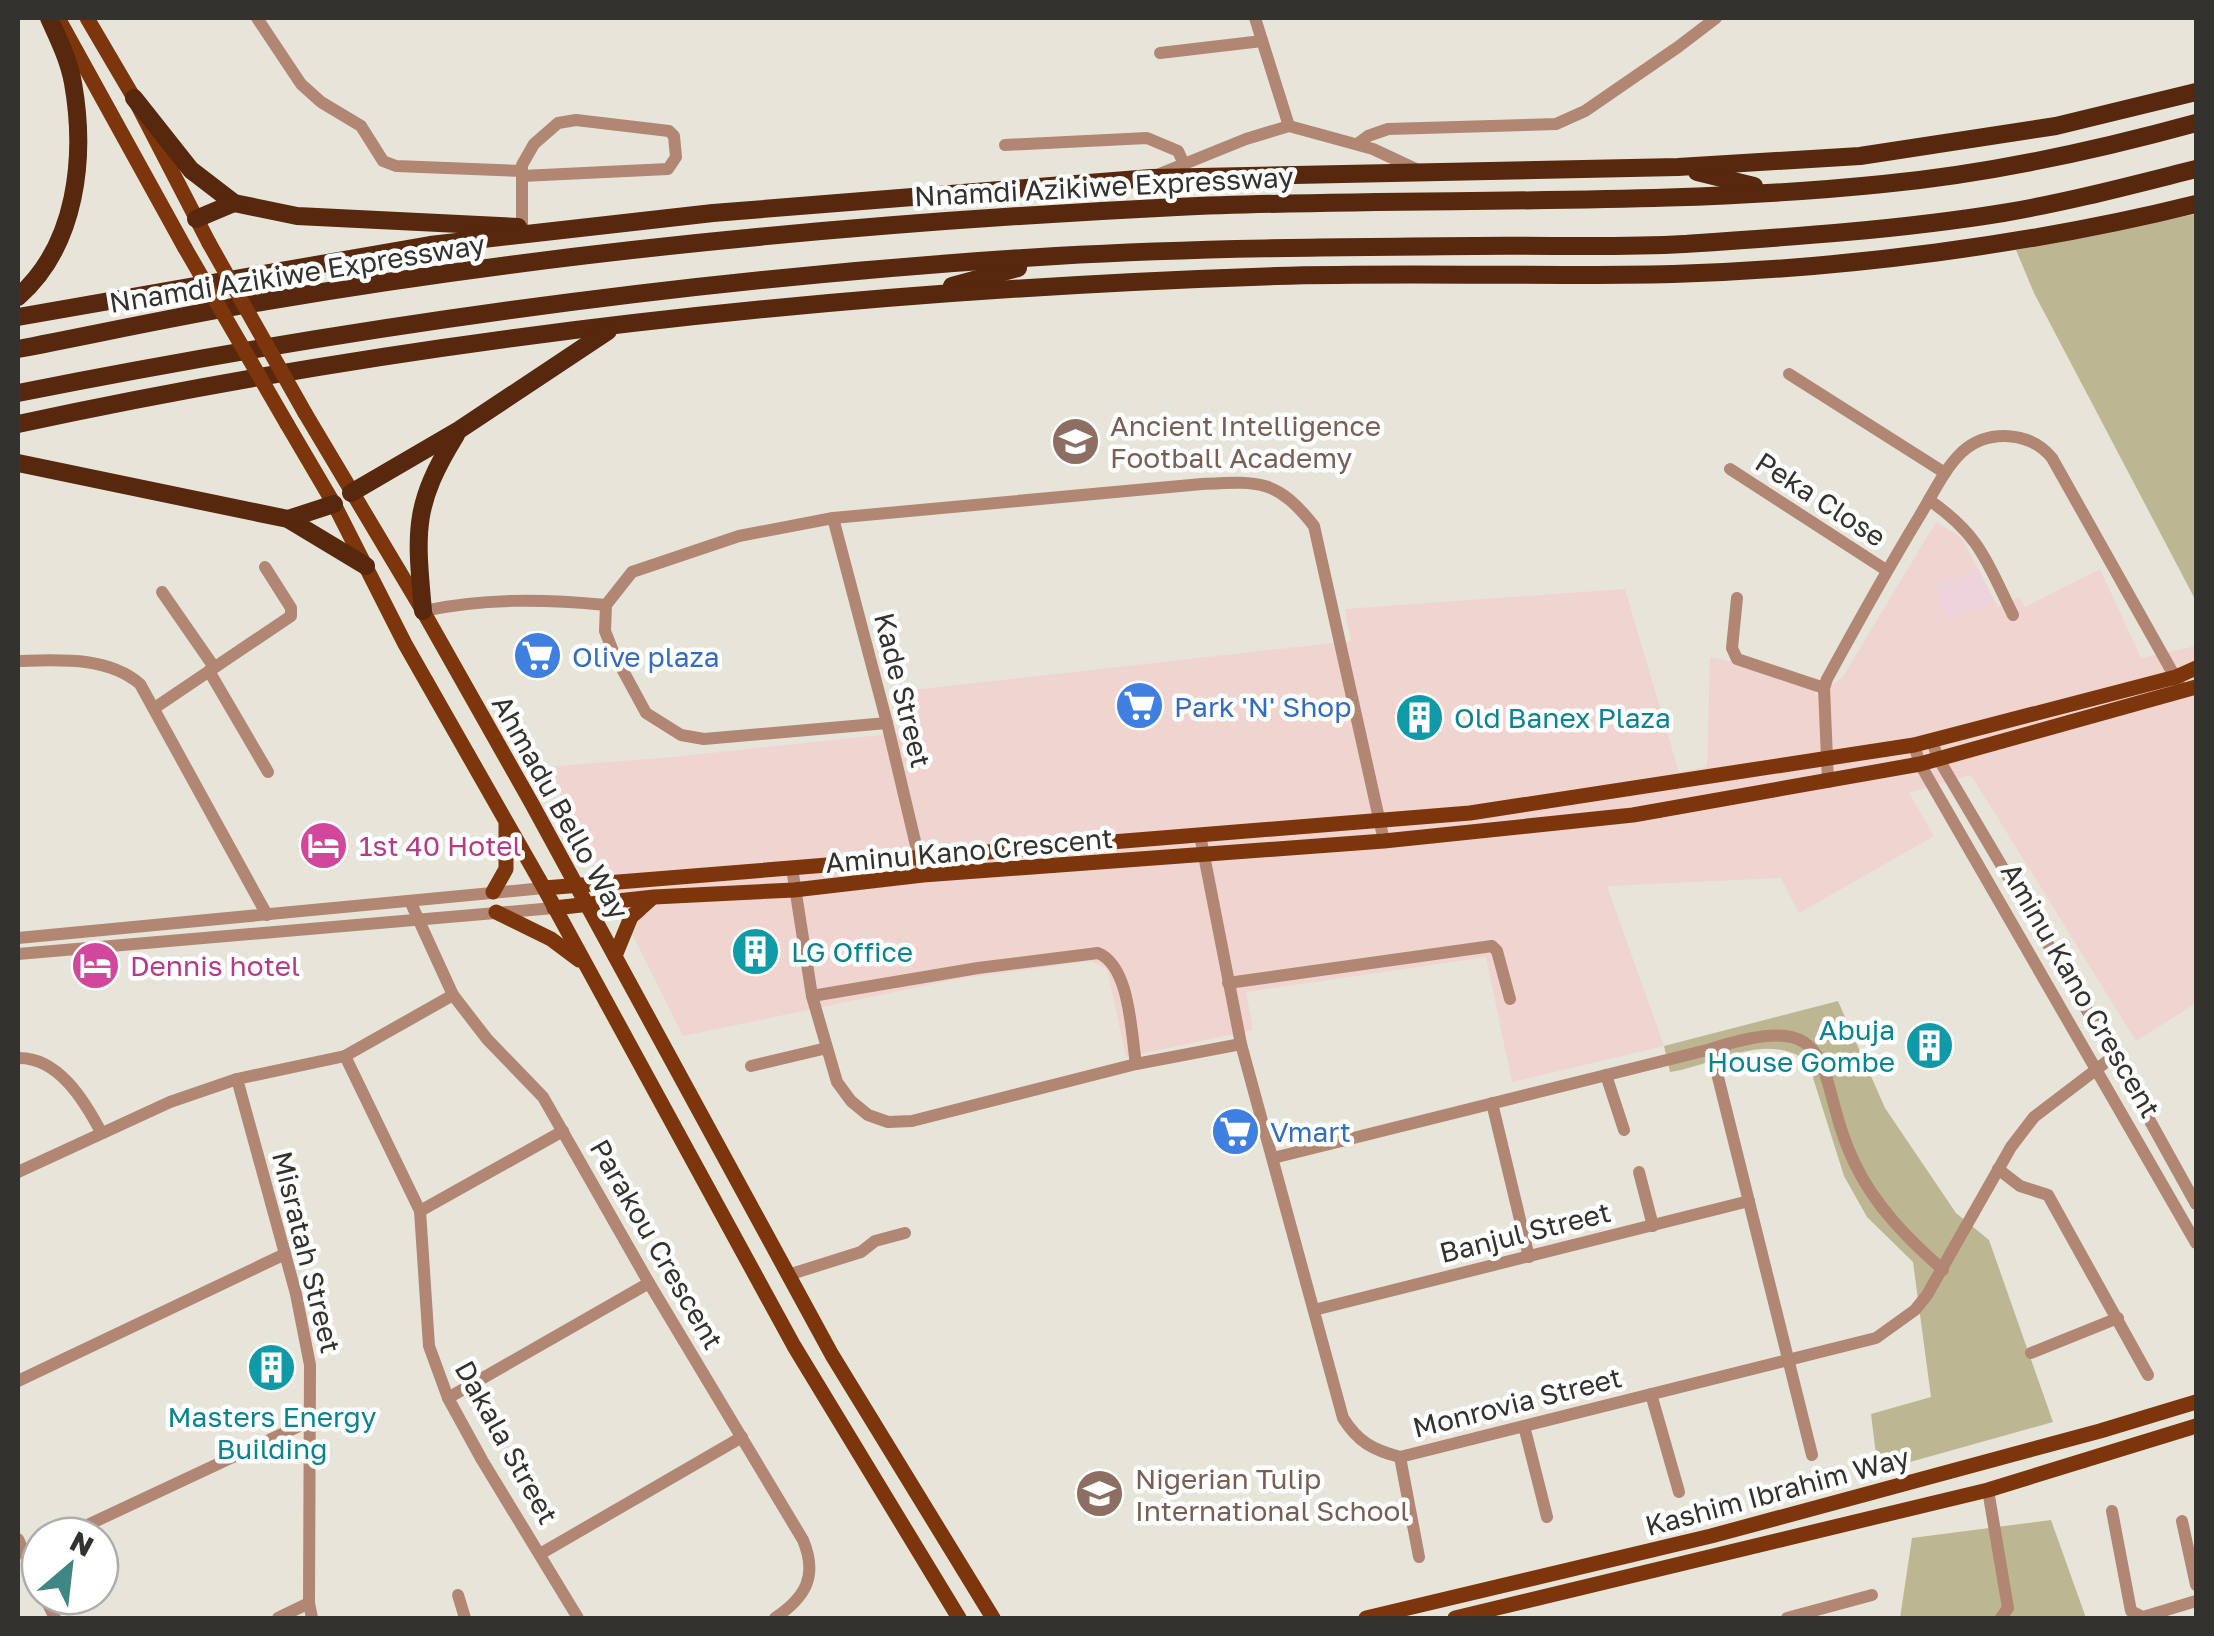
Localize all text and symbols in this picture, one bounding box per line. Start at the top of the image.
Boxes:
street label: Nnamdi Azikiwe Expressway [913,160,1295,212]
street label: Nnamdi Azikiwe Expressway [107,227,488,319]
place label: Ancient Intelligence Football Academy [1110,409,1381,474]
school or university icon: Ancient Intelligence Football Academy [1049,415,1101,467]
street label: Peka Close [1750,445,1892,553]
street label: Kade Street [868,609,938,771]
supermarket icon: Olive plaza [511,630,563,682]
place label: Olive plaza [572,640,720,673]
supermarket icon: Park 'N' Shop [1113,680,1165,732]
street label: Ahmadu Bello Way [486,689,636,925]
place label: Park 'N' Shop [1174,690,1351,723]
building icon: Old Banex Plaza [1393,691,1445,743]
place label: Old Banex Plaza [1454,701,1671,734]
hotel icon: 1st 40 Hotel [298,819,350,871]
street label: Aminu Kano Crescent [824,821,1114,879]
place label: 1st 40 Hotel [359,829,522,862]
street label: Aminu Kano Crescent [1995,857,2167,1123]
building icon: LG Office [730,925,782,977]
place label: LG Office [791,935,913,968]
hotel icon: Dennis hotel [69,939,121,991]
place label: Dennis hotel [130,949,300,982]
place label: Abuja House Gombe [1707,1013,1895,1078]
building icon: Abuja House Gombe [1904,1019,1956,1071]
supermarket icon: Vmart [1209,1105,1261,1157]
place label: Vmart [1270,1115,1351,1148]
street label: Parakou Crescent [584,1133,730,1355]
street label: Misratah Street [266,1148,348,1356]
street label: Banjul Street [1436,1195,1614,1269]
building icon: Masters Energy Building [246,1342,298,1394]
street label: Dakala Street [449,1355,565,1529]
street label: Monrovia Street [1409,1360,1625,1444]
place label: Masters Energy Building [167,1400,377,1465]
street label: Kashim Ibrahim Way [1641,1440,1913,1542]
place label: Nigerian Tulip International School [1135,1462,1409,1527]
school or university icon: Nigerian Tulip International School [1074,1468,1126,1520]
north arrow [20,1516,120,1616]
text: N [65,1524,99,1563]

